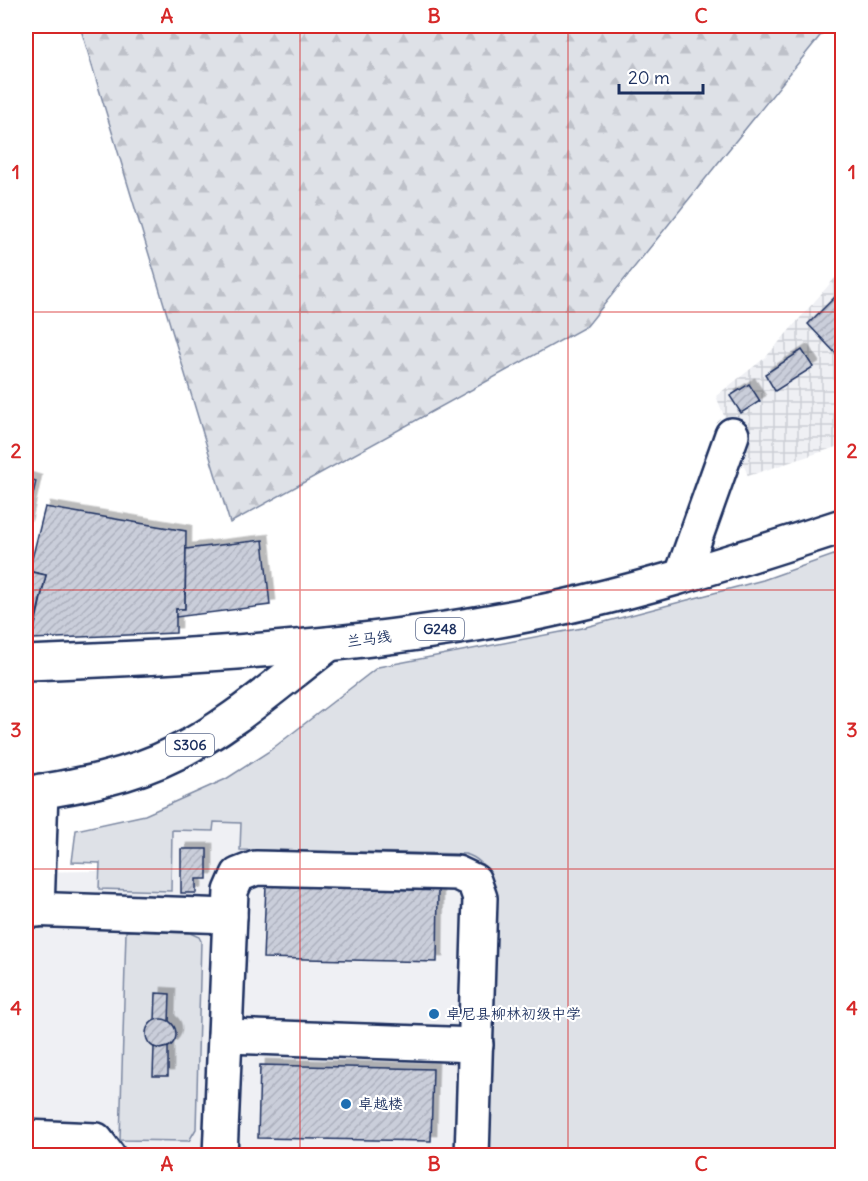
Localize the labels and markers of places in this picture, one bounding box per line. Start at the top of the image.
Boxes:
place label: 卓尼县柳林初级中学 [446,1004,581,1023]
marker: 卓尼县柳林初级中学 [427,1007,441,1021]
place label: 卓越楼 [358,1094,403,1113]
marker: 卓越楼 [339,1097,353,1111]

